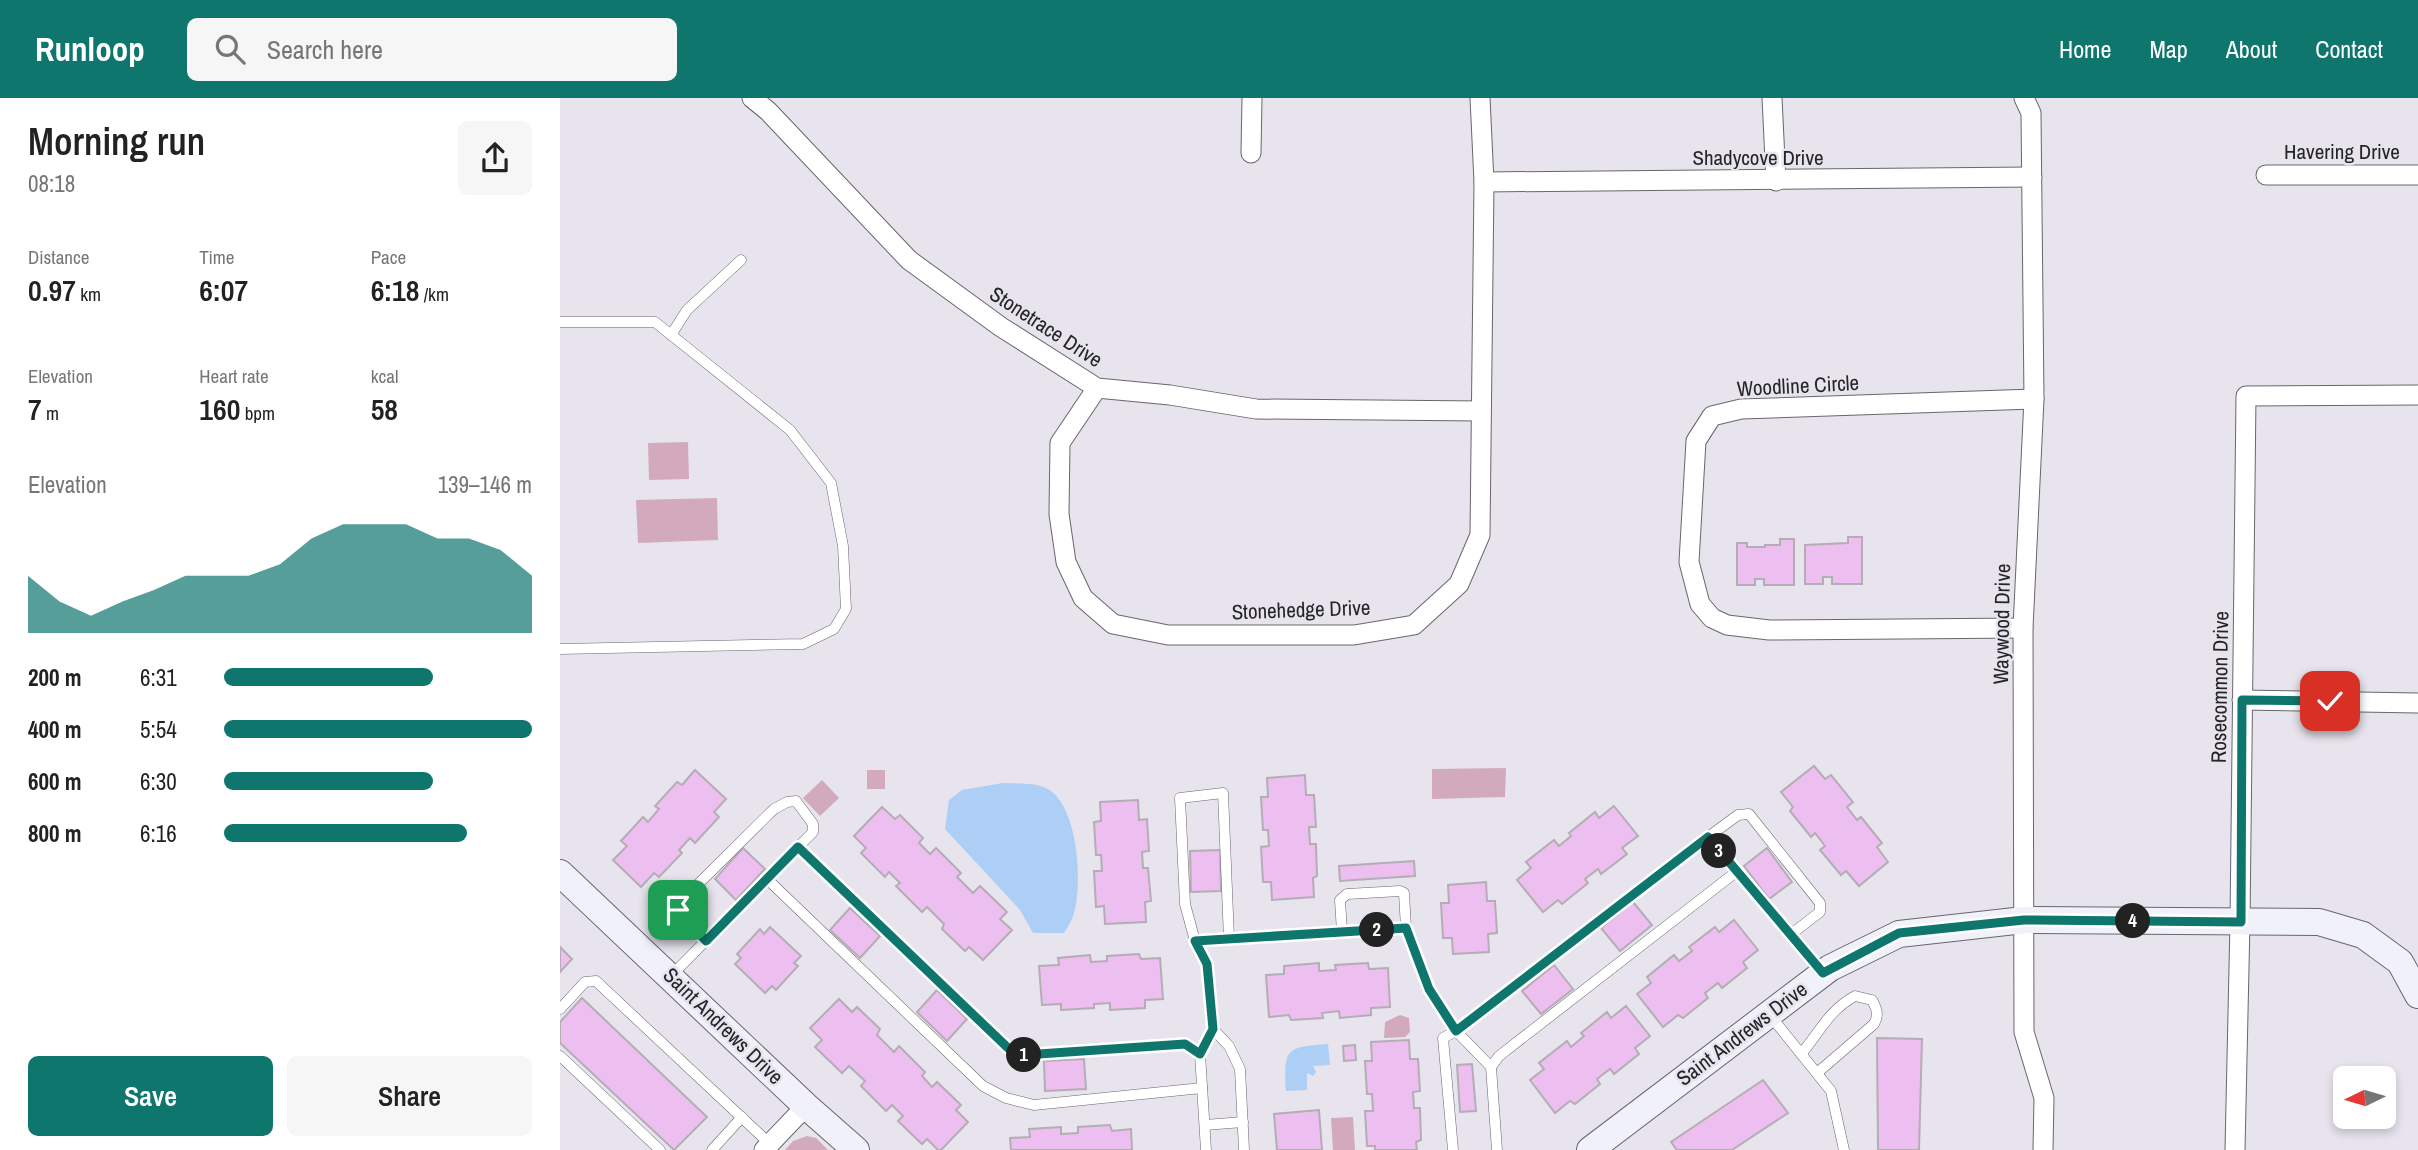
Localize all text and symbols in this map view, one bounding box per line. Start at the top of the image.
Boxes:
search box [187,18,677,81]
text: Runloop [35,27,145,71]
icon: search [211,30,249,68]
text: Search here [267,32,383,67]
text: Home [2059,33,2111,65]
text: Map [2149,33,2188,65]
text: About [2226,33,2277,65]
text: Contact [2315,33,2383,65]
text: Morning run [28,116,205,167]
button: share [458,121,532,195]
street label: Havering Drive [2284,137,2400,166]
street label: Shadycove Drive [1692,143,1824,172]
text: 08:18 [28,168,75,199]
text: Distance [28,244,89,270]
text: Time [199,244,234,270]
text: Pace [371,244,406,270]
text: 0.97 [28,270,76,310]
text: 6:07 [199,270,248,310]
text: 6:18 [371,270,419,310]
street label: Stonetrace Drive [984,279,1108,374]
text: km [76,281,101,307]
text: /km [419,281,449,307]
text: Elevation [28,363,93,389]
text: Heart rate [199,363,269,389]
text: kcal [371,363,398,389]
street label: Woodline Circle [1736,368,1860,403]
text: 7 [28,389,42,429]
text: 160 [199,389,240,429]
text: 58 [371,389,398,429]
text: m [42,400,59,426]
text: bpm [240,400,275,426]
text: Elevation [28,469,107,500]
text: 139–146 m [438,469,532,500]
street label: Waywood Drive [1986,563,2017,685]
street label: Stonehedge Drive [1231,593,1371,626]
street label: Rosecommon Drive [2204,611,2235,763]
text: 200 m [28,662,81,693]
text: 6:31 [140,662,177,693]
pin [2300,671,2360,731]
icon: check [2311,682,2349,720]
text: 400 m [28,714,81,745]
text: 5:54 [140,714,177,745]
text: 600 m [28,766,81,797]
text: 6:30 [140,766,177,797]
text: 800 m [28,818,81,849]
text: 6:16 [140,818,177,849]
pin: 3 [1702,834,1736,868]
text: 3 [1714,837,1723,863]
pin [648,880,708,940]
icon: arrive [659,891,697,929]
pin: 4 [2116,904,2150,938]
text: 4 [2128,907,2137,933]
pin: 2 [1360,912,1394,948]
text: 2 [1372,916,1381,942]
street label: Saint Andrews Drive [657,961,790,1091]
street label: Saint Andrews Drive [1670,975,1813,1092]
pin: 1 [1007,1038,1042,1072]
text: 1 [1019,1041,1028,1067]
button: Save [28,1056,273,1136]
button: Share [287,1056,532,1136]
north arrow [2333,1066,2396,1129]
map controls [2333,1066,2396,1129]

